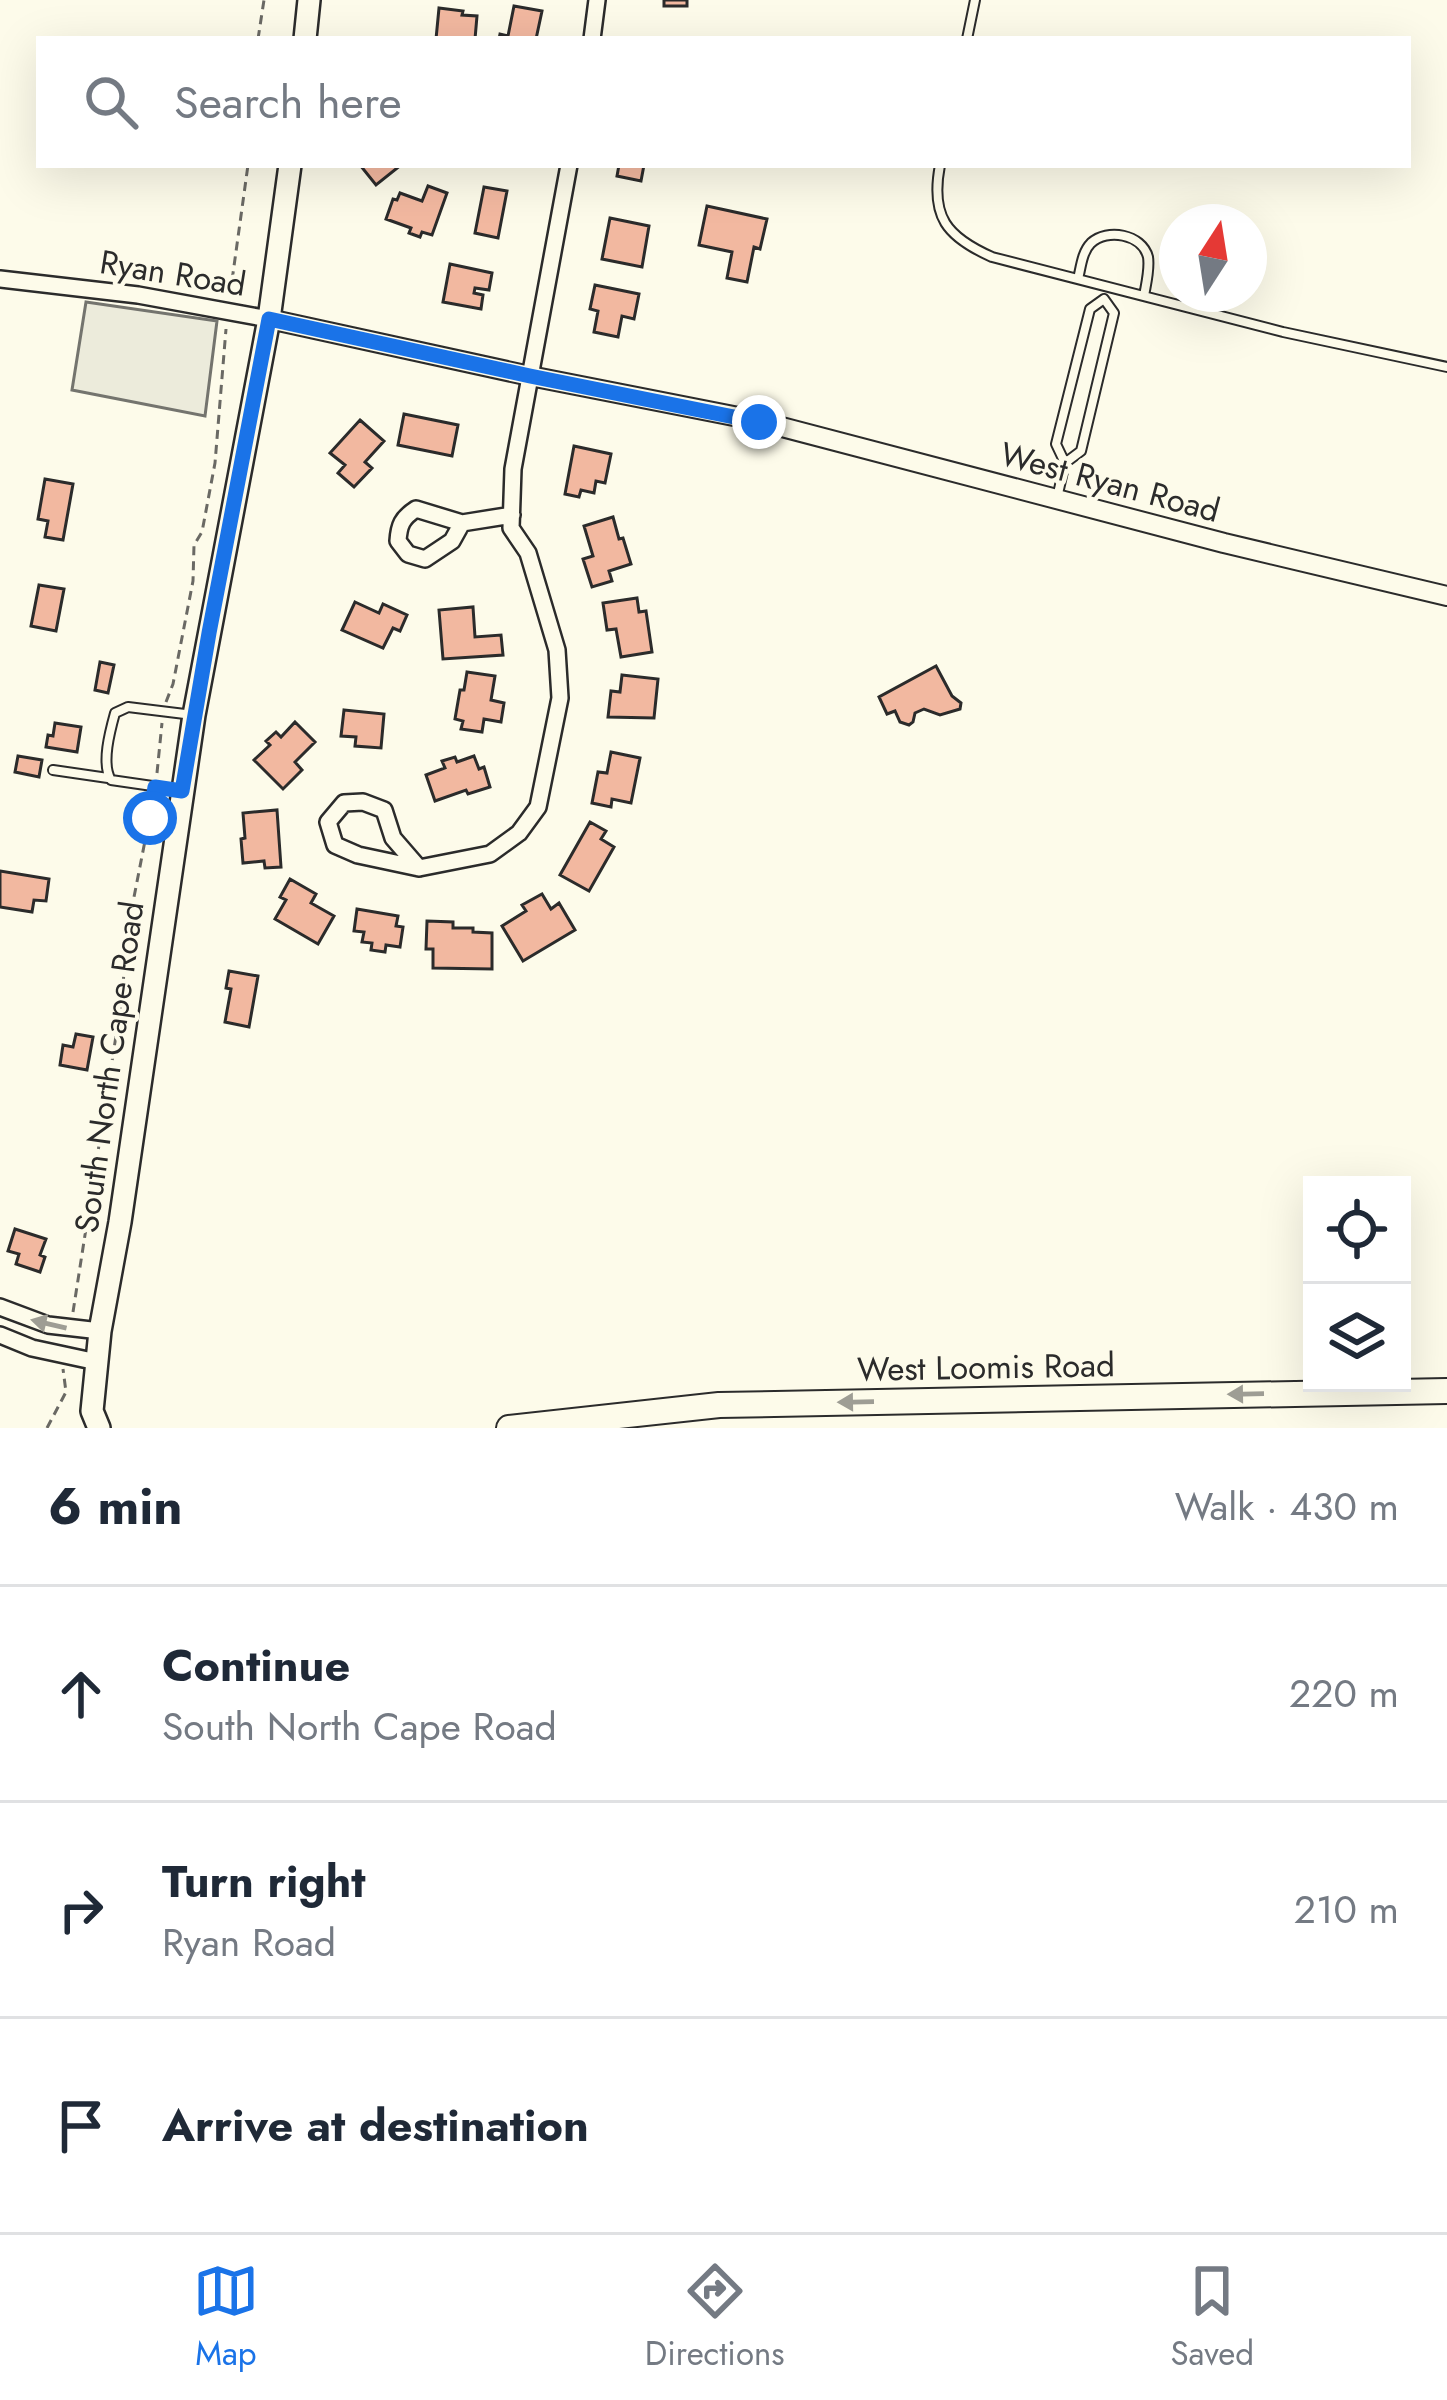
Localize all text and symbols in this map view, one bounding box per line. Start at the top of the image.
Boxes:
search box [36,36,1411,168]
icon: search [78,69,144,135]
text: Search here [174,70,402,135]
north arrow [1159,204,1267,312]
street label: Ryan Road [97,238,249,308]
route end [732,395,786,449]
street label: West Ryan Road [995,430,1225,534]
route start [123,791,177,845]
street label: South North Cape Road [62,898,156,1236]
map controls [1303,1176,1411,1392]
button: locate [1303,1176,1411,1284]
button: layers [1303,1284,1411,1392]
one-way arrow [30,1314,67,1333]
street label: West Loomis Road [857,1341,1115,1393]
one-way arrow [1226,1385,1264,1404]
one-way arrow [836,1393,874,1412]
text: 6 min [48,1469,183,1543]
text: Walk · 430 m [1175,1478,1399,1535]
text: Continue [162,1633,350,1698]
icon: ahead [48,1661,114,1727]
text: 220 m [1289,1665,1399,1722]
text: South North Cape Road [162,1698,557,1755]
text: Turn right [162,1849,366,1914]
icon: right [48,1877,114,1943]
text: 210 m [1294,1881,1399,1938]
text: Ryan Road [162,1914,336,1971]
icon: arrive [48,2093,114,2159]
text: Arrive at destination [162,2093,589,2158]
tab: Map [193,2258,259,2377]
tab: Directions [645,2258,785,2377]
tab: Saved [1170,2258,1254,2377]

